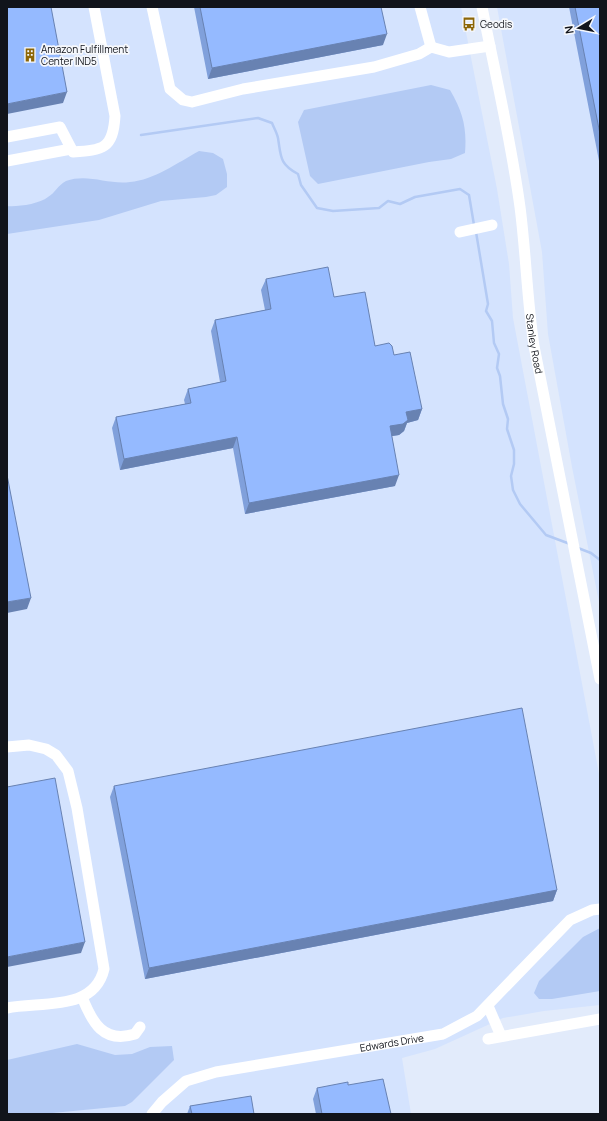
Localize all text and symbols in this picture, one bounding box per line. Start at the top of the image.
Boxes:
north arrow [559,8,599,48]
bus stop icon: Geodis [461,16,477,32]
place label: Geodis [480,17,512,31]
text: N [561,25,577,35]
place label: Amazon Fulfillment Center IND5 [41,42,128,68]
building icon: Amazon Fulfillment Center IND5 [22,47,38,63]
street label: Stanley Road [523,313,546,375]
street label: Edwards Drive [359,1030,425,1055]

